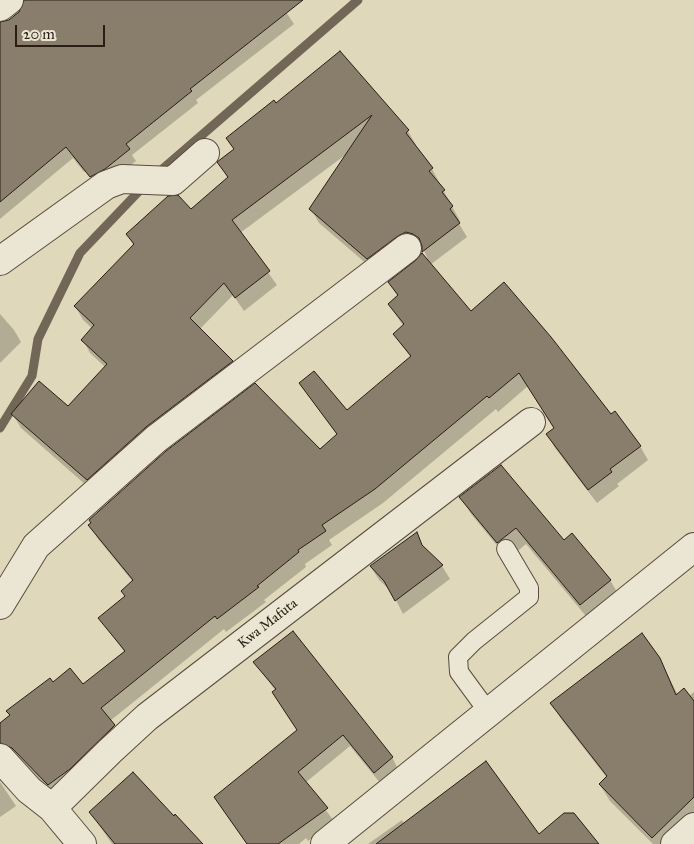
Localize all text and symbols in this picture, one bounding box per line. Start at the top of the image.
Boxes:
scale bar [18,15,108,47]
text: 20 m [23,25,55,43]
street label: Kwa Mafuta [235,596,301,652]

